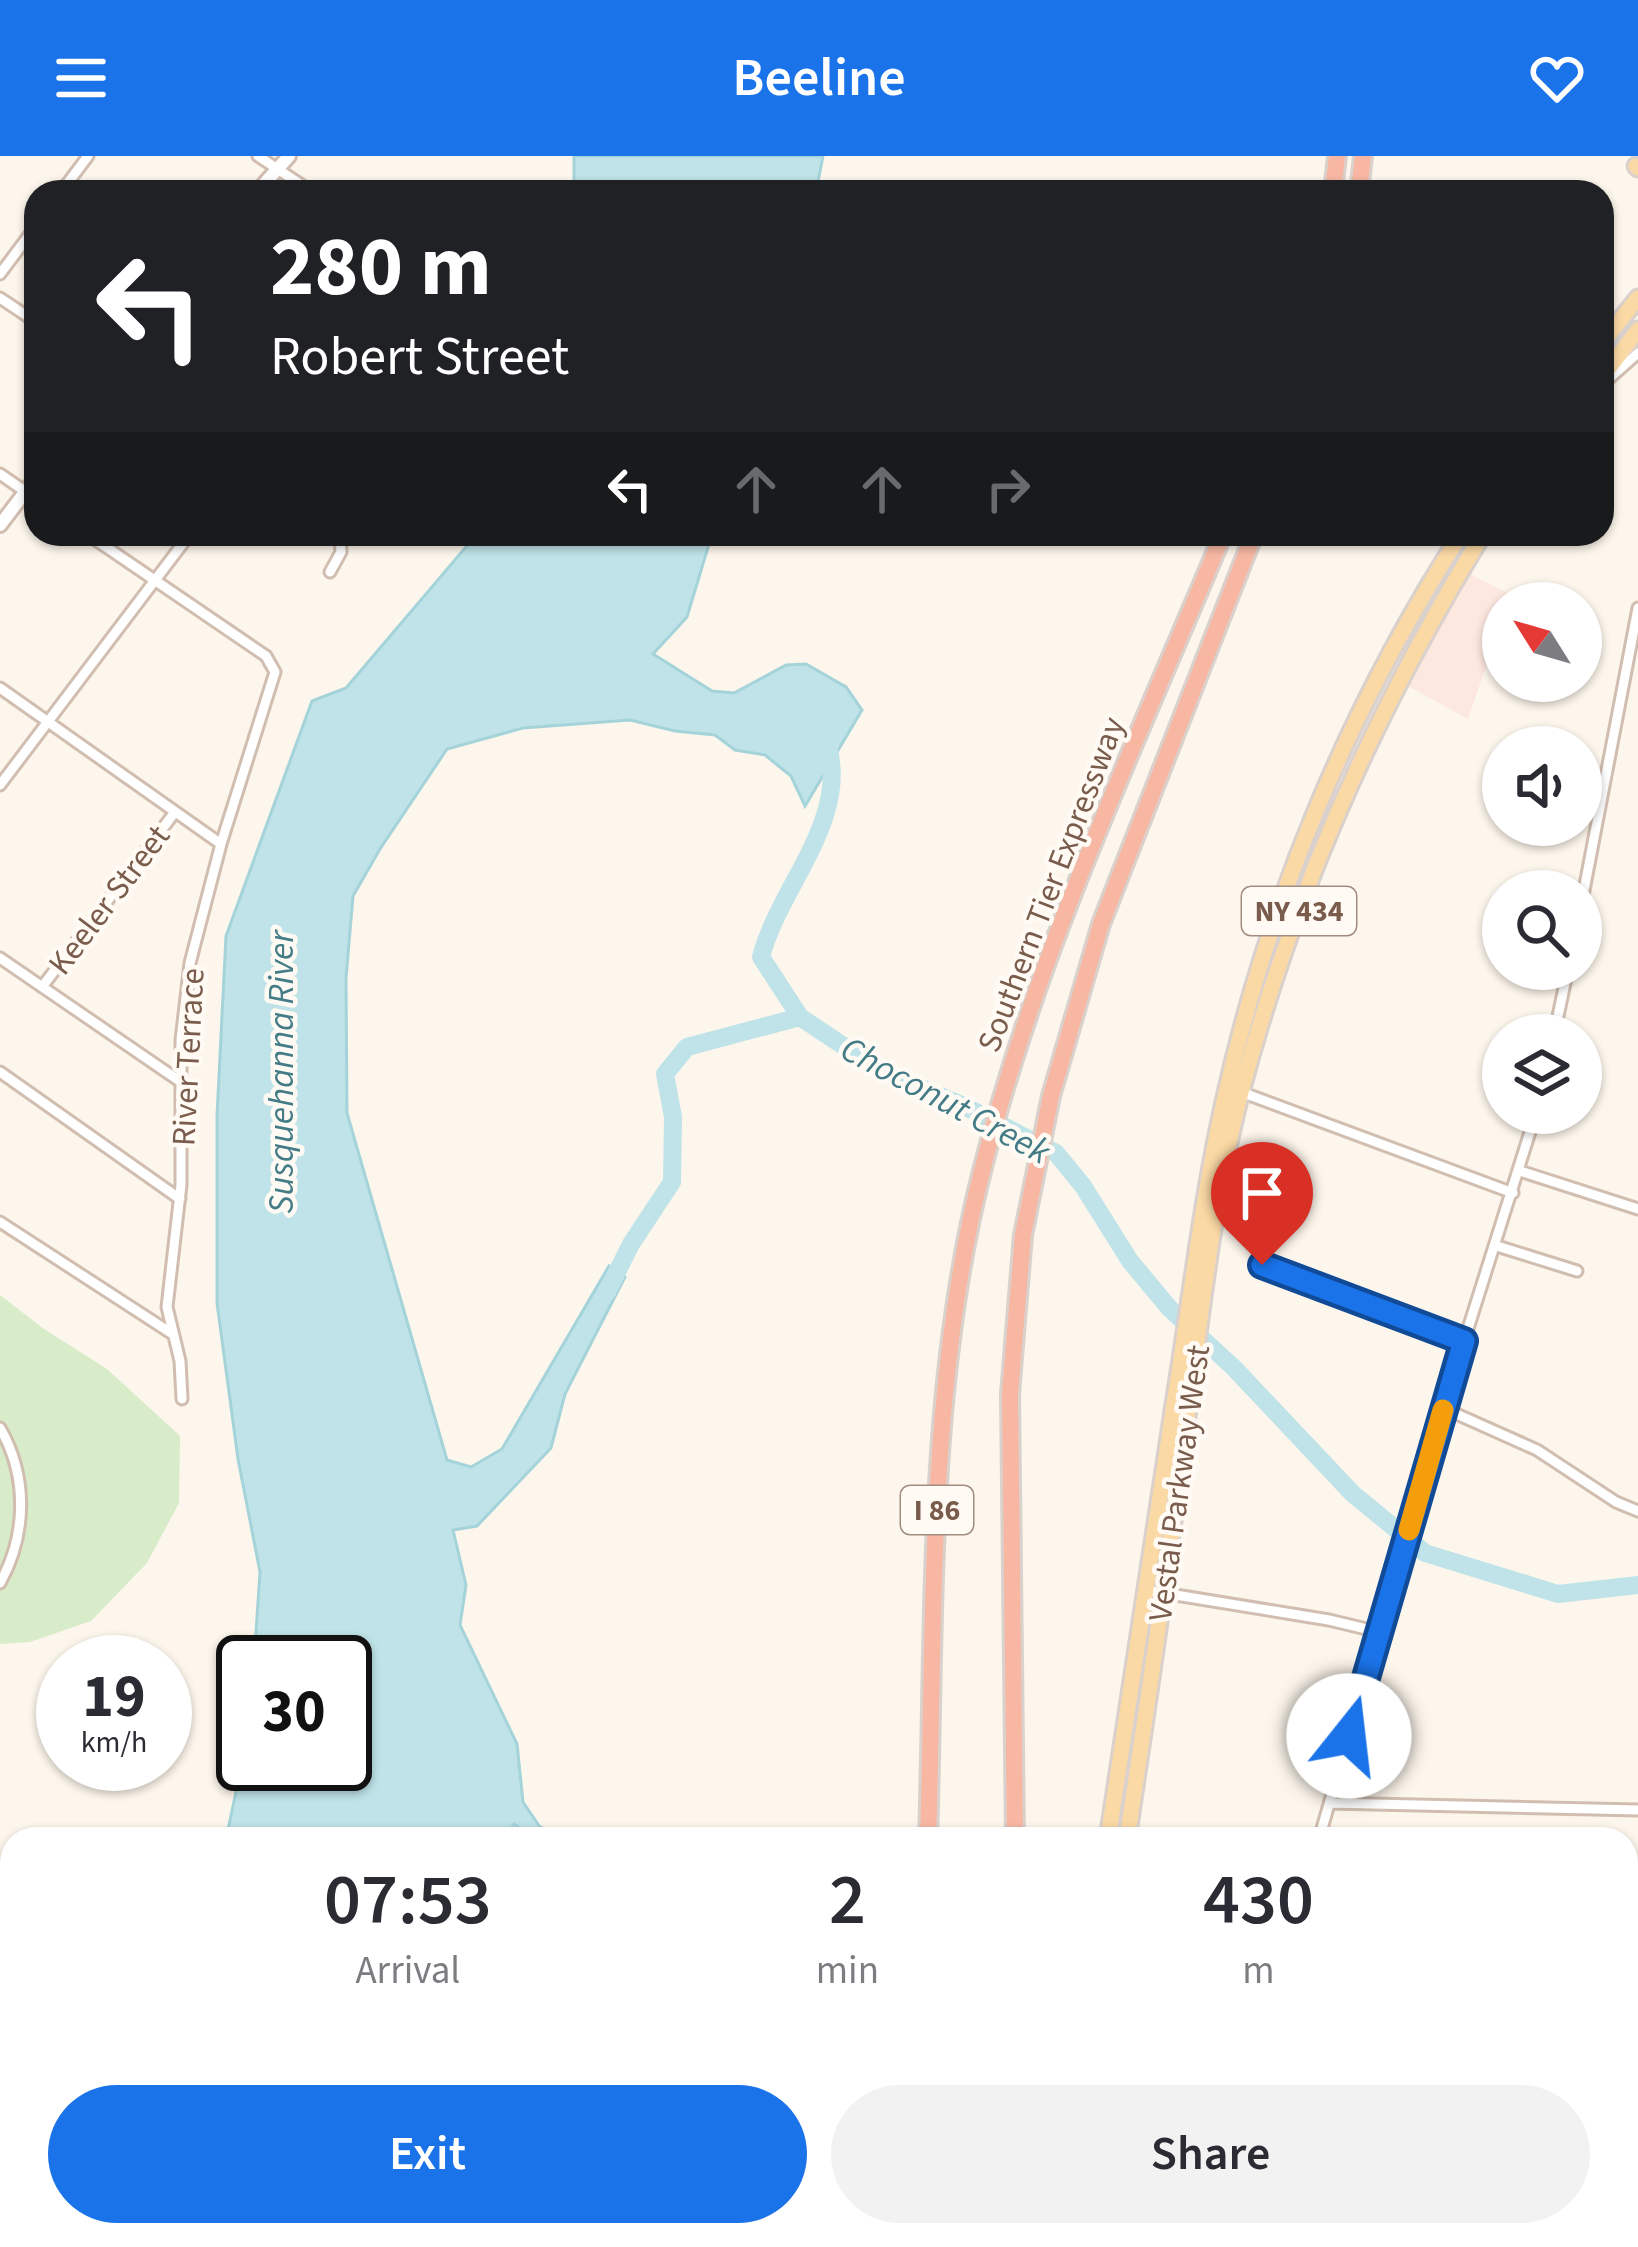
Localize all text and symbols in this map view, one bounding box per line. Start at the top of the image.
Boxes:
text: Beeline [732,40,906,117]
icon: menu [48,45,114,111]
icon: heart [1524,45,1590,111]
text: 280 m [270,208,492,328]
icon: left [72,228,228,384]
text: Robert Street [270,319,569,396]
icon: left [597,456,663,522]
icon: ahead [723,456,789,522]
icon: ahead [849,456,915,522]
icon: right [975,456,1041,522]
north arrow [1482,582,1602,702]
map controls [1482,582,1602,1134]
street label: Southern Tier Expressway [966,710,1137,1059]
button: sound [1482,726,1602,846]
street label: Keeler Street [37,815,181,985]
button: search [1482,870,1602,990]
road number: NY 434 [1242,887,1356,935]
water label: Susquehanna River [256,929,307,1214]
street label: River Terrace [160,967,217,1147]
button: layers [1482,1014,1602,1134]
water label: Choconut Creek [831,1024,1060,1177]
pin [1211,1142,1313,1265]
icon: arrive [1229,1160,1295,1226]
street label: Vestal Parkway West [1137,1342,1222,1624]
road number: I 86 [901,1486,973,1534]
speed limit sign: 30 [216,1635,372,1791]
text: 19 [82,1655,146,1740]
position arrow [1286,1673,1412,1799]
text: km/h [81,1721,147,1764]
text: 07:53 [324,1849,492,1952]
text: 2 [829,1849,866,1952]
text: 430 [1203,1849,1314,1952]
text: Arrival [355,1943,460,1999]
text: min [816,1943,879,1999]
text: m [1242,1943,1275,1999]
button: Exit [48,2085,807,2223]
button: Share [831,2085,1590,2223]

